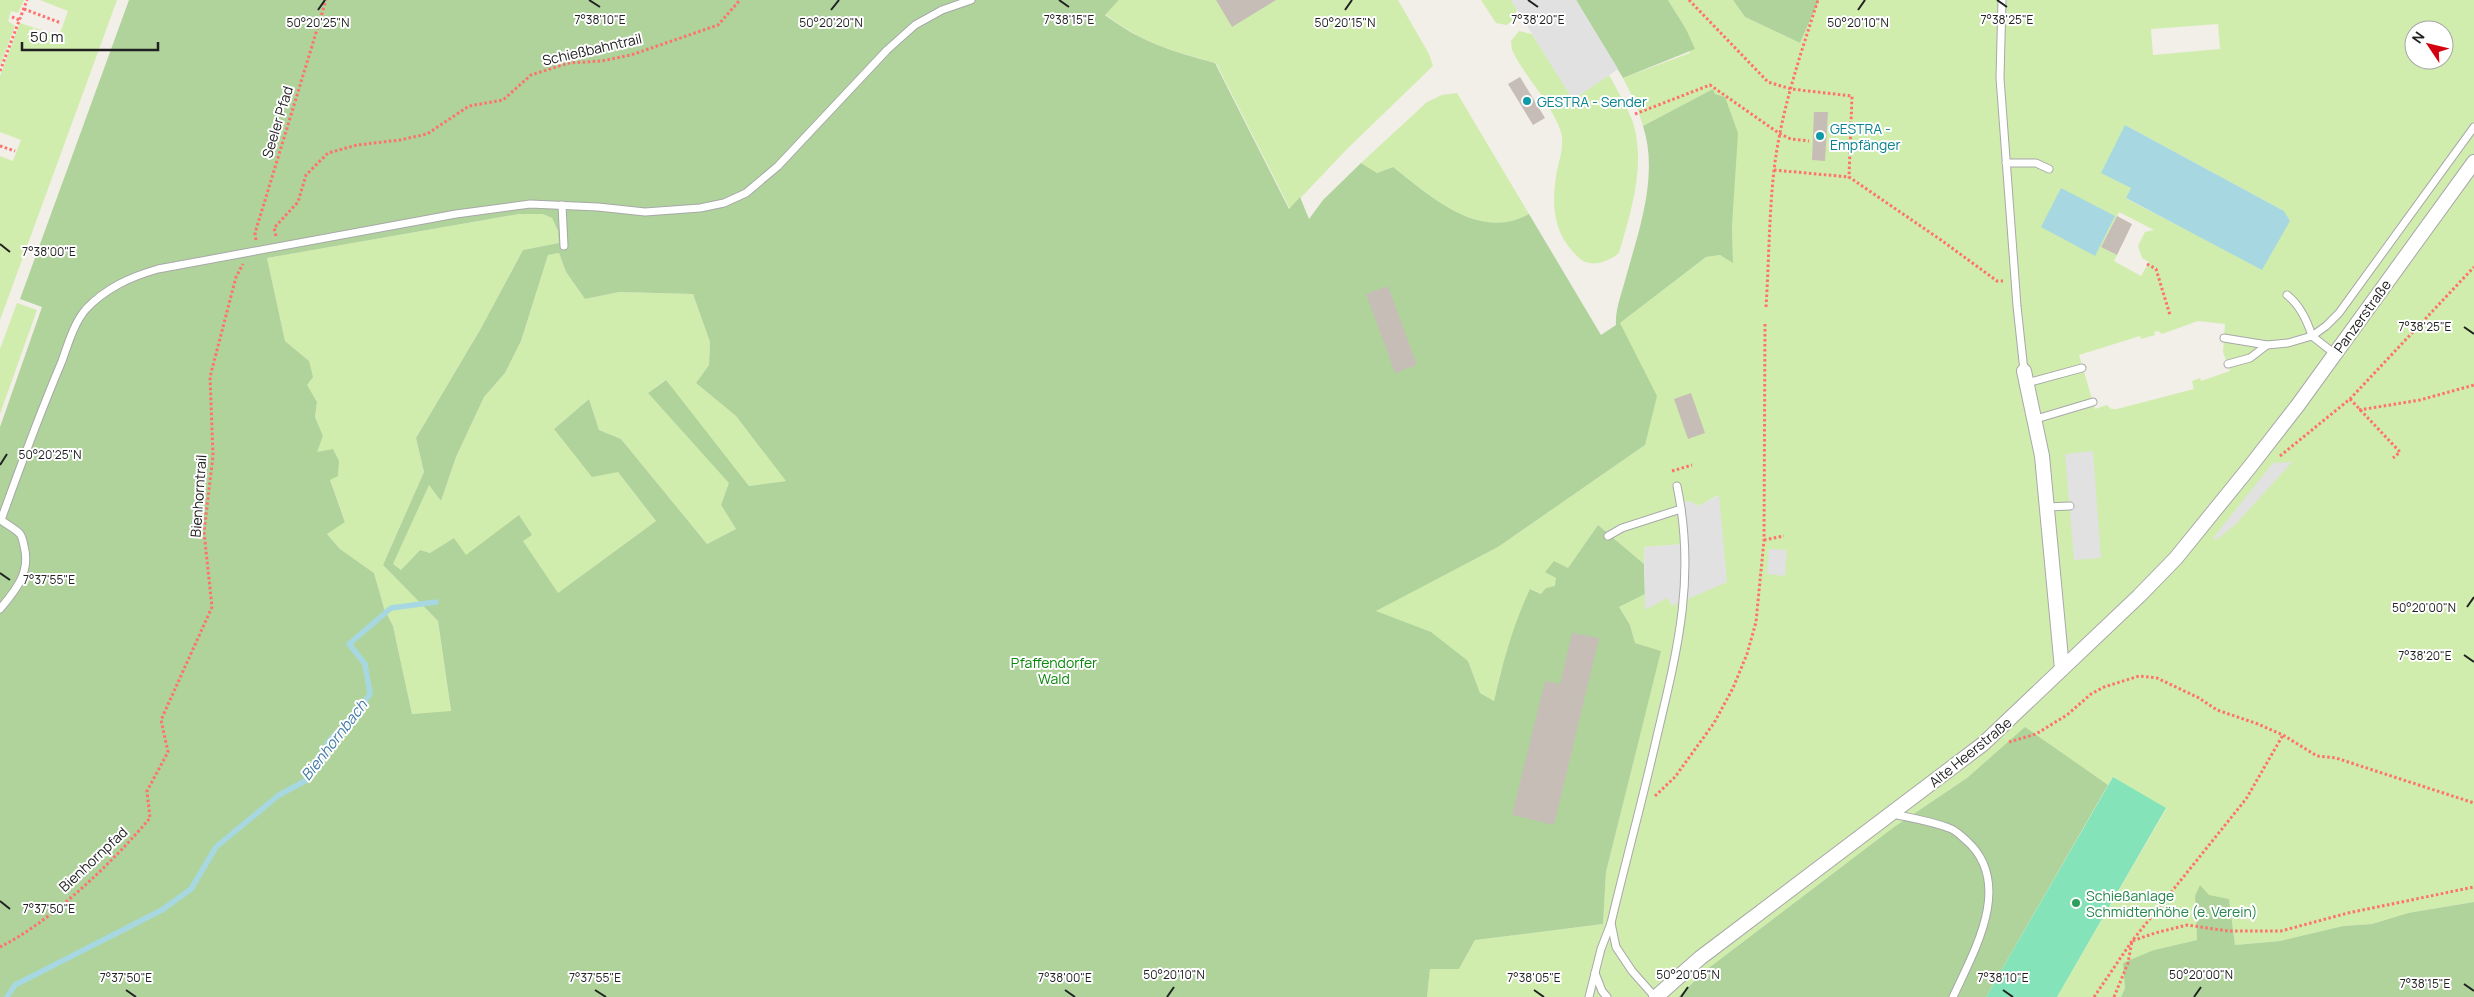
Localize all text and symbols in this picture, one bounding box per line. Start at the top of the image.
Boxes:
text: 7°38'10"E [574,11,626,28]
text: 7°38'15"E [1044,11,1095,28]
text: 7°38'20"E [1511,11,1565,28]
text: 7°38'25"E [1981,11,2034,28]
text: 50°20'25"N [286,14,350,31]
text: 50°20'20"N [799,14,863,31]
text: 50°20'15"N [1315,14,1375,31]
text: 50°20'10"N [1827,14,1889,31]
scale bar [22,20,159,52]
north arrow [2404,20,2454,70]
text: 50 m [30,26,64,47]
street label: Schießbahntrail [540,28,644,70]
text: N [2407,28,2429,47]
street label: Seeler Pfad [257,84,297,160]
place label: GESTRA - Sender [1537,92,1647,111]
marker: GESTRA - Sender [1521,95,1533,107]
place label: GESTRA - Empfänger [1830,119,1901,154]
marker: GESTRA - Empfänger [1814,130,1826,142]
text: 7°38'00"E [22,243,76,260]
street label: Panzerstraße [2329,276,2395,356]
text: 7°38'25"E [2399,318,2452,335]
text: 50°20'25"N [18,446,82,463]
street label: Bienhorntrail [186,454,210,538]
text: 7°37'55"E [23,571,75,588]
text: 50°20'00"N [2392,599,2456,616]
text: 7°38'20"E [2398,647,2452,664]
park label: Pfaffendorfer Wald [1011,653,1097,688]
water label: Bienhornbach [296,695,373,785]
street label: Alte Heerstraße [1925,713,2015,791]
street label: Bienhornpfad [55,822,131,896]
place label: Schießanlage Schmidtenhöhe (e. Verein) [2086,886,2257,921]
marker: Schießanlage Schmidtenhöhe (e. Verein) [2070,897,2082,909]
text: 7°37'50"E [23,900,75,917]
text: 50°20'10"N [1143,966,1205,983]
text: 50°20'05"N [1656,966,1720,983]
text: 50°20'00"N [2169,966,2233,983]
text: 7°37'50"E [100,969,152,986]
text: 7°37'55"E [569,969,621,986]
text: 7°38'00"E [1038,969,1092,986]
text: 7°38'05"E [1507,969,1561,986]
text: 7°38'10"E [1977,969,2029,986]
text: 7°38'15"E [2400,975,2451,992]

